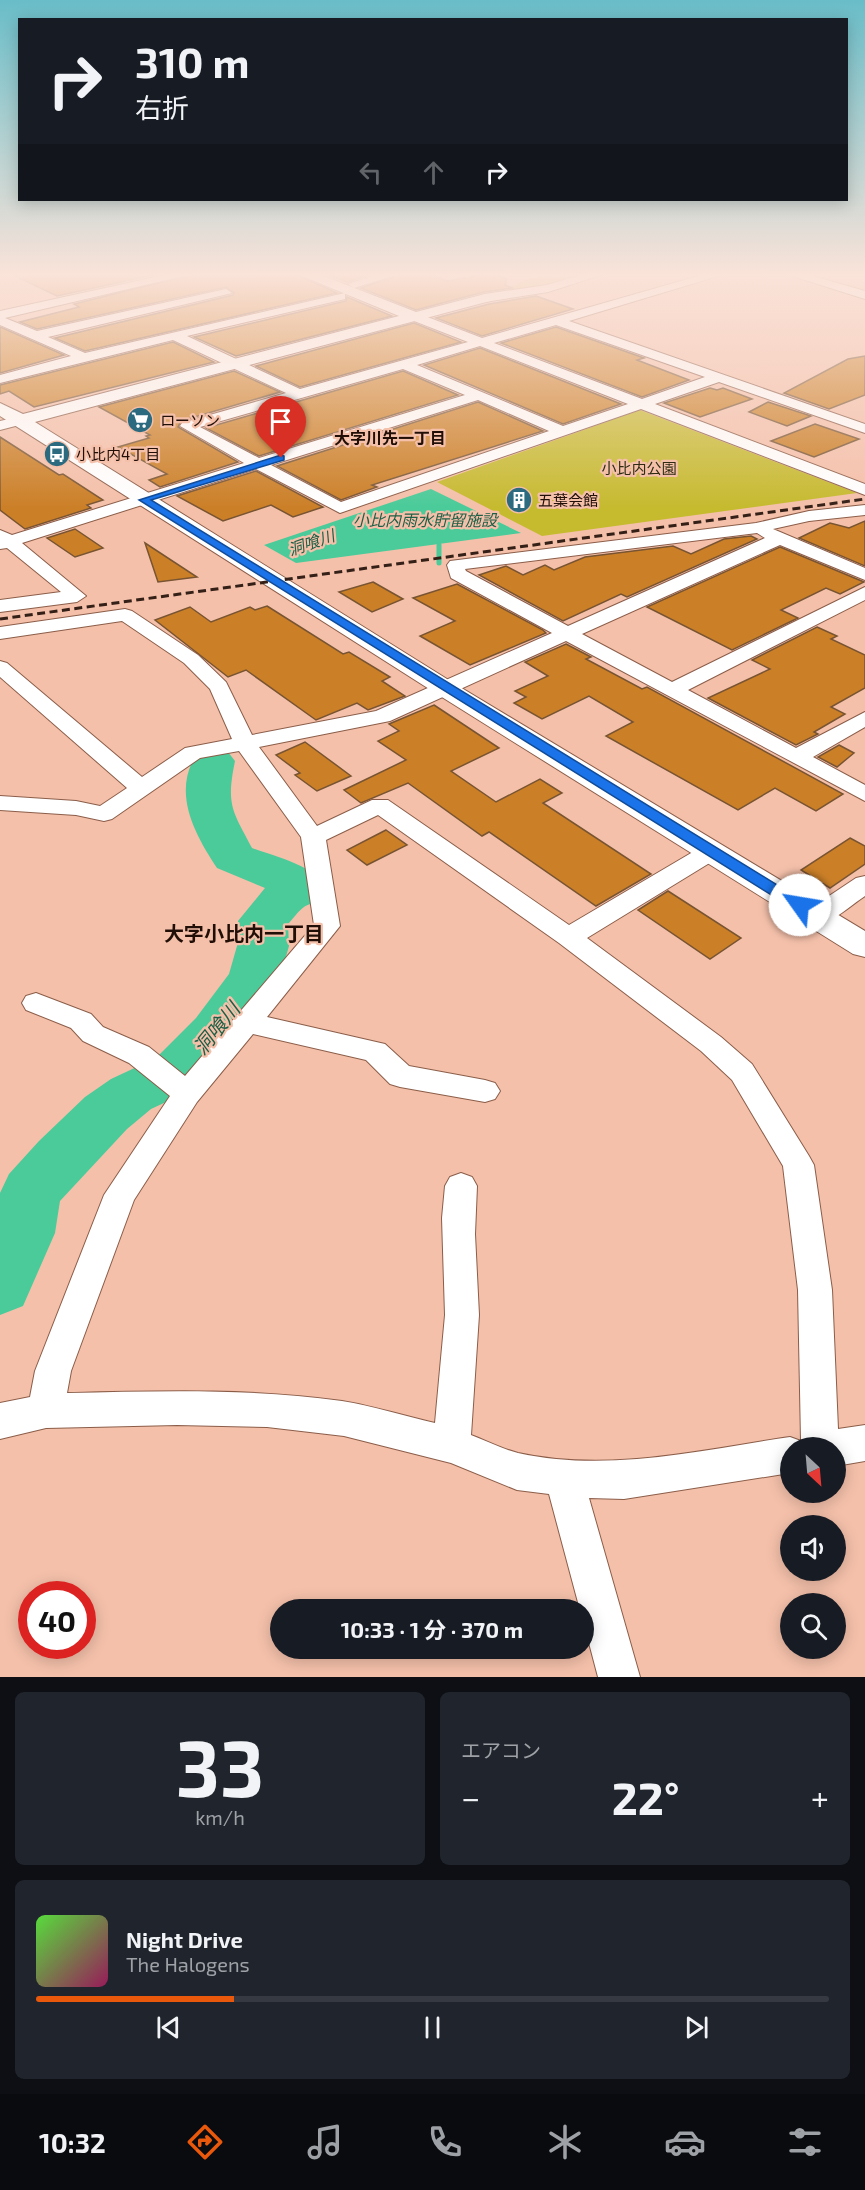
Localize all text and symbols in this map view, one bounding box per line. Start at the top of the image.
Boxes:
text: 310 m [135,36,250,86]
icon: right [36,42,114,120]
text: 右折 [135,91,189,123]
icon: left [354,156,387,189]
icon: ahead [417,156,450,189]
icon: right [480,156,513,189]
pin [255,396,306,458]
supermarket icon: ローソン [125,405,155,435]
icon: arrive [264,405,297,438]
place label: ローソン [160,411,220,429]
district label: 大字川先一丁目 [334,428,446,447]
bus stop icon: 小比内4丁目 [42,439,72,469]
place label: 小比内4丁目 [76,445,160,463]
park label: 小比内公園 [601,459,677,477]
building icon: 五葉会館 [504,485,534,515]
place label: 五葉会館 [538,491,598,509]
water label: 小比内雨水貯留施設 [353,510,499,529]
water label: 洞喰川 [285,525,339,559]
position arrow [768,873,832,937]
district label: 大字小比内一丁目 [164,921,324,945]
water label: 洞喰川 [188,996,245,1059]
north arrow [780,1437,846,1503]
map controls [780,1437,846,1659]
button: sound [780,1515,846,1581]
speed limit sign: 40 [18,1581,96,1659]
button: search [780,1593,846,1659]
text: 10:33 · 1 分 · 370 m [341,1616,523,1642]
text: 33 [176,1719,264,1813]
text: エアコン [461,1738,541,1762]
text: 22° [612,1770,679,1824]
text: − [461,1777,480,1817]
text: + [811,1777,829,1817]
text: km/h [195,1805,245,1829]
text: Night Drive [126,1926,243,1952]
text: The Halogens [126,1952,250,1976]
icon: previous [152,2011,185,2044]
icon: pause [416,2011,449,2044]
icon: next [680,2011,713,2044]
icon: directions [184,2121,226,2163]
icon: music [304,2121,346,2163]
icon: phone [424,2121,466,2163]
icon: climate [544,2121,586,2163]
icon: car [664,2121,706,2163]
icon: filters [784,2121,826,2163]
text: 10:32 [39,2126,106,2158]

